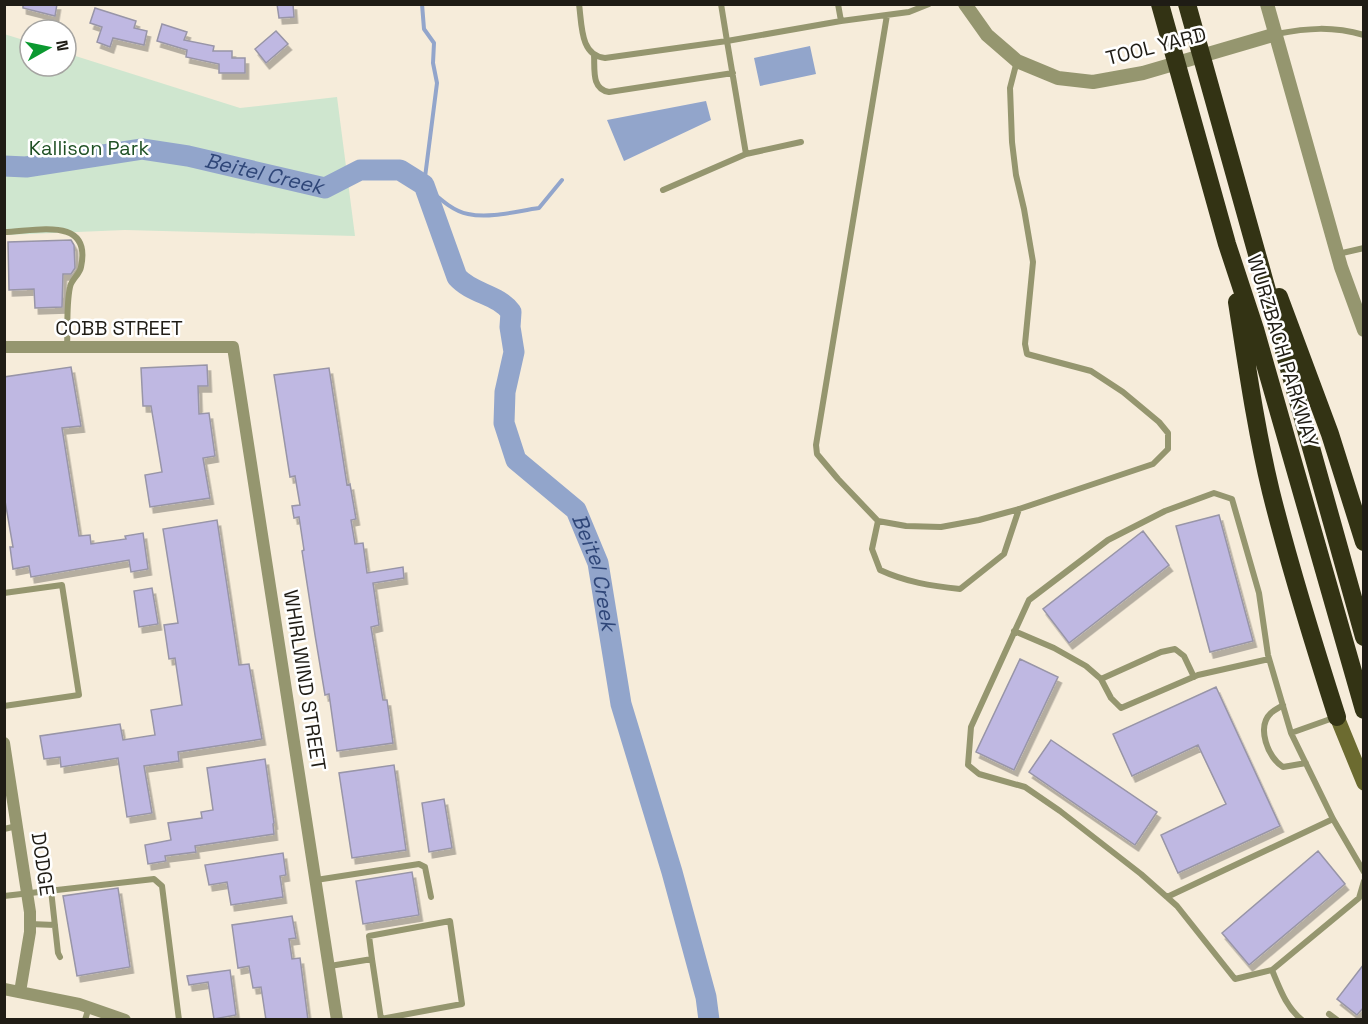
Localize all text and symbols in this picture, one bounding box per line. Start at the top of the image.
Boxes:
north arrow [18,18,78,78]
street label: TOOL YARD [1103,21,1209,71]
text: N [51,39,74,53]
park label: Kallison Park [29,135,149,161]
water label: Beitel Creek [202,146,329,201]
street label: WURZBACH PARKWAY [1241,251,1325,451]
street label: COBB STREET [55,315,183,341]
water label: Beitel Creek [566,509,623,636]
street label: WHIRLWIND STREET [278,588,332,772]
street label: DODGE [26,831,60,897]

